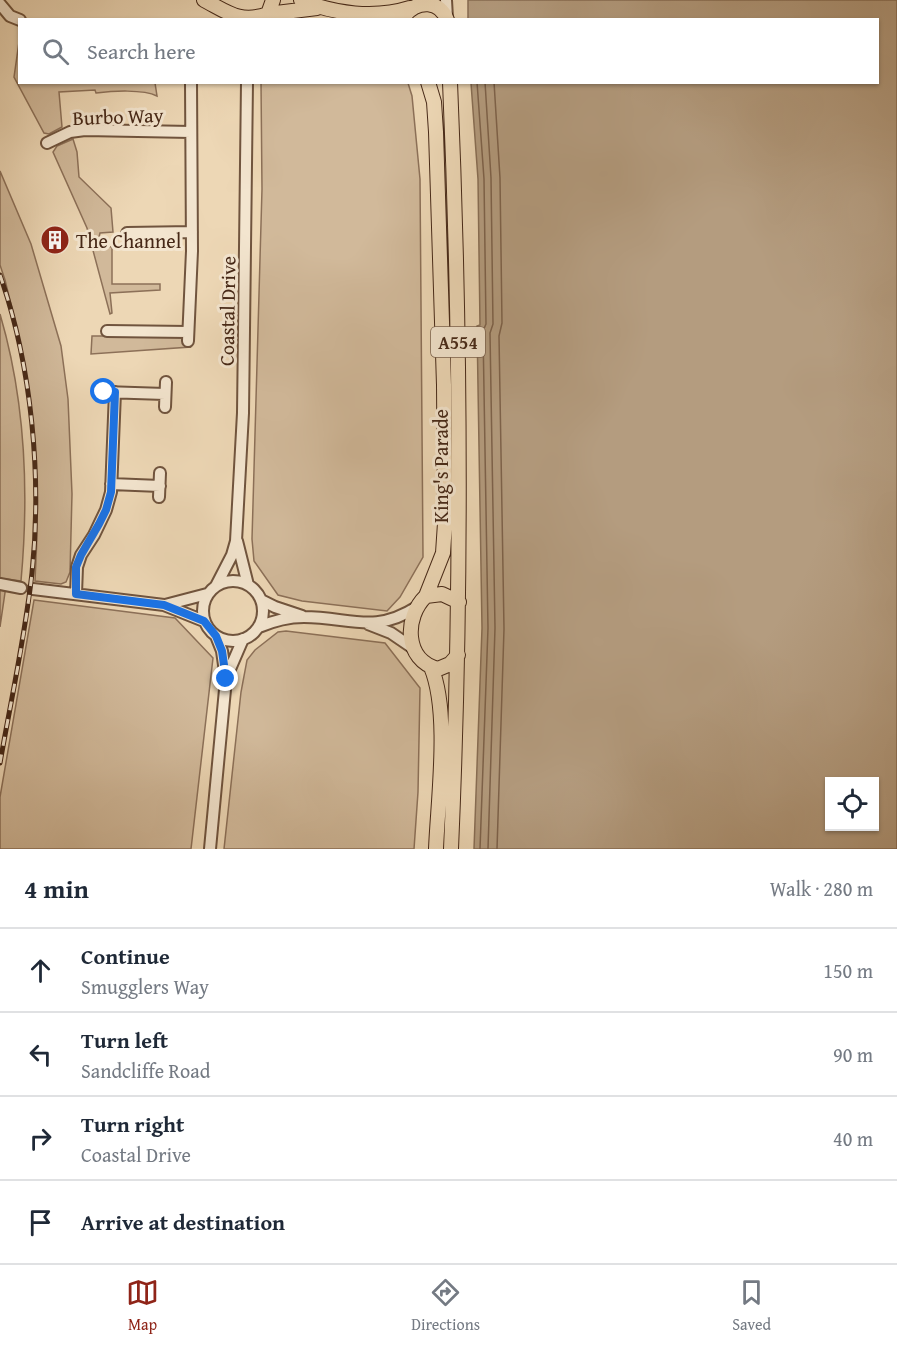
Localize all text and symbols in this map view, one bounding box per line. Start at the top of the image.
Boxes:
search box [18,18,879,84]
icon: search [39,35,72,68]
text: Search here [87,35,196,67]
street label: Burbo Way [72,100,164,132]
building icon: The Channel [39,224,71,256]
place label: The Channel [76,226,182,255]
street label: Coastal Drive [212,256,242,366]
road number: A554 [431,327,485,357]
route start [90,378,116,404]
street label: King's Parade [426,409,455,523]
route end [212,665,238,691]
map controls [825,777,879,831]
button: locate [825,777,879,831]
text: 4 min [24,869,89,908]
text: Walk · 280 m [770,874,873,903]
text: Continue [81,940,170,972]
icon: ahead [24,954,57,987]
text: 150 m [823,956,873,985]
text: Smugglers Way [81,972,209,1001]
text: Turn left [81,1024,168,1056]
icon: left [24,1038,57,1071]
text: 90 m [833,1040,873,1069]
text: Sandcliffe Road [81,1056,210,1085]
text: Turn right [81,1108,184,1140]
icon: right [24,1122,57,1155]
text: 40 m [833,1124,873,1153]
text: Coastal Drive [81,1140,191,1169]
icon: arrive [24,1206,57,1239]
text: Arrive at destination [81,1206,285,1238]
tab: Map [126,1276,159,1336]
tab: Directions [411,1276,480,1336]
tab: Saved [732,1276,771,1336]

